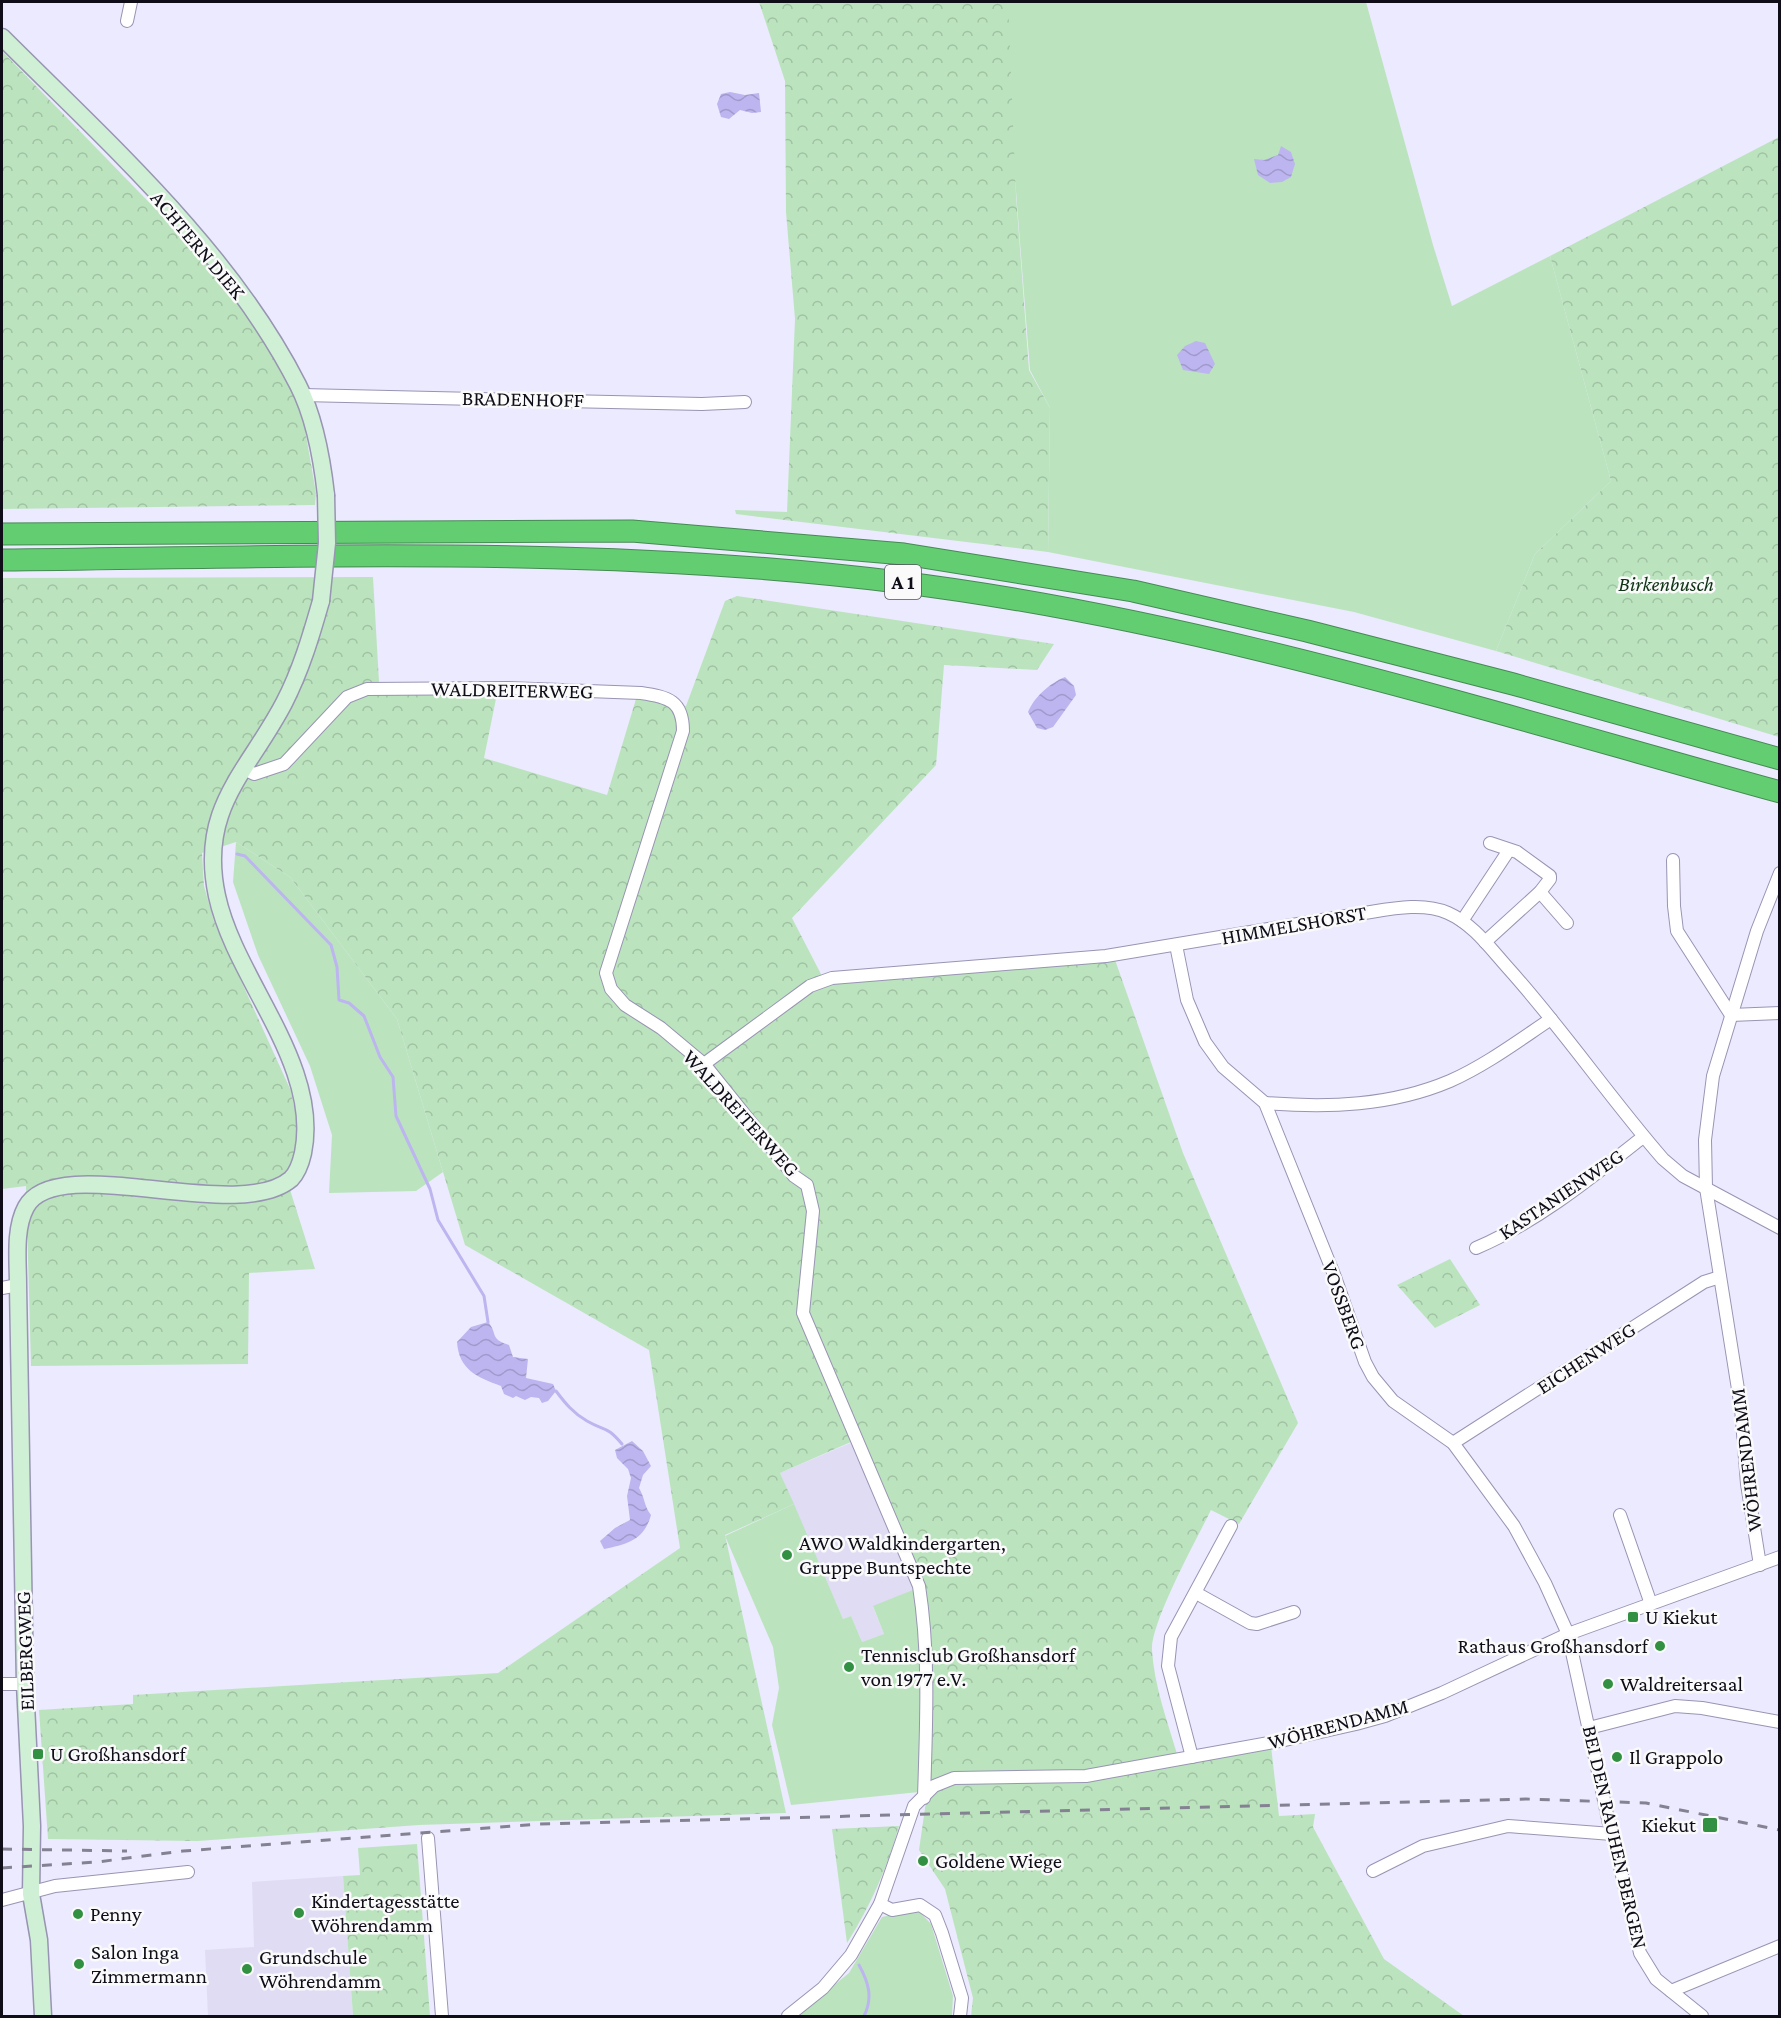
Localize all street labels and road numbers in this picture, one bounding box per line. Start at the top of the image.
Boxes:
street label: ACHTERN DIEK [146,186,251,305]
street label: BRADENHOFF [462,386,585,412]
road number: A 1 [885,565,921,599]
street label: WALDREITERWEG [431,677,593,703]
street label: HIMMELSHORST [1220,900,1369,950]
street label: WALDREITERWEG [678,1045,804,1181]
street label: KASTANIENWEG [1494,1143,1628,1245]
street label: VOSSBERG [1317,1257,1371,1353]
street label: EICHENWEG [1532,1317,1640,1399]
street label: WÖHRENDAMM [1725,1387,1767,1533]
street label: EILBERGWEG [11,1591,39,1711]
street label: WÖHRENDAMM [1265,1694,1411,1754]
street label: BEI DEN RAUHEN BERGEN [1578,1723,1652,1951]

